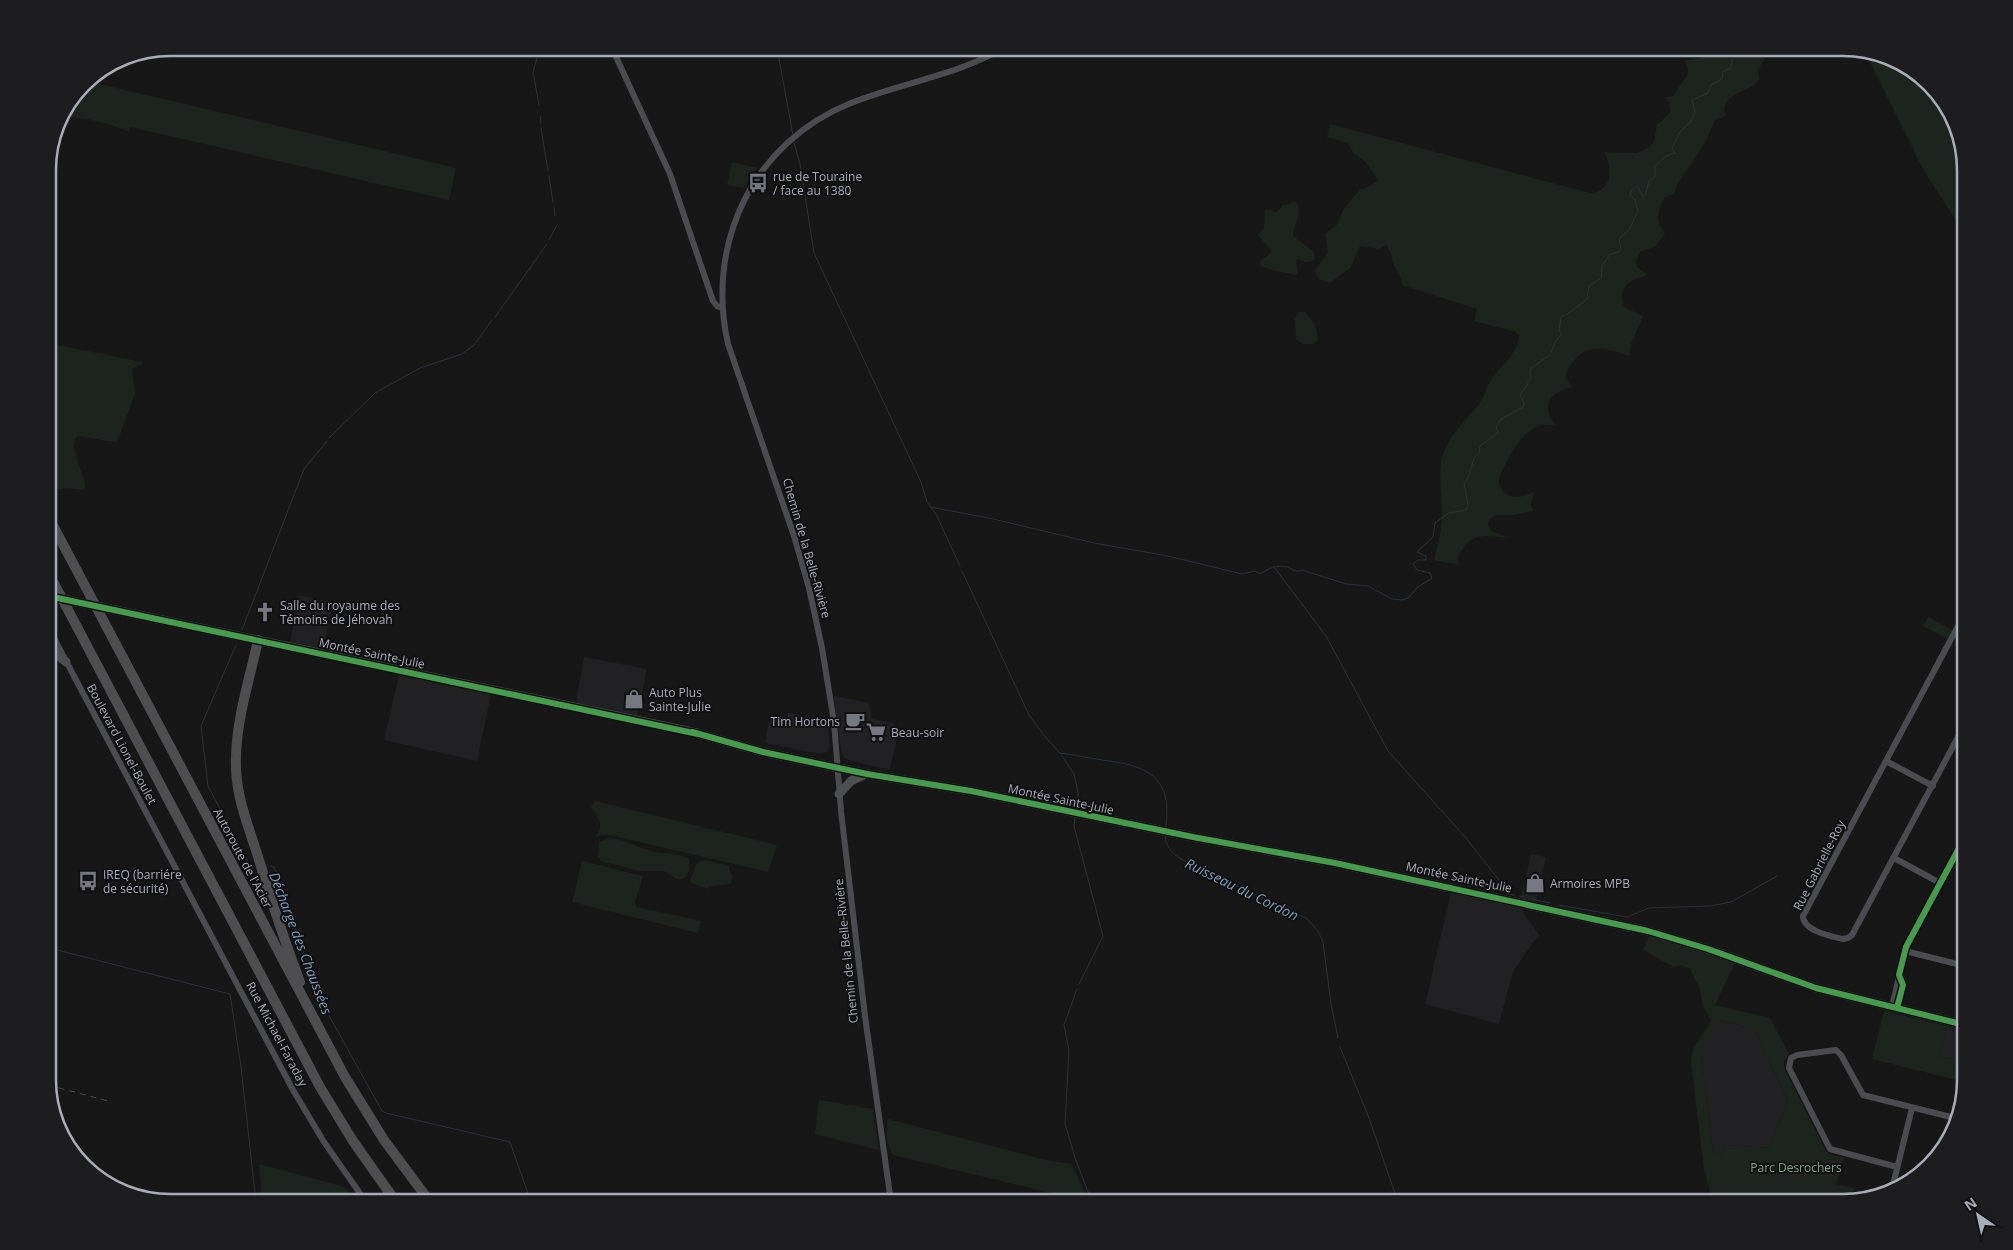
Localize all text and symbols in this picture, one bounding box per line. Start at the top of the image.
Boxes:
place label: rue de Touraine / face au 1380 [773,168,862,199]
bus stop icon: rue de Touraine / face au 1380 [747,172,769,194]
street label: Chemin de la Belle-Rivière [779,476,835,620]
place label: Salle du royaume des Témoins de Jéhovah [280,597,400,628]
church icon: Salle du royaume des Témoins de Jéhovah [254,601,276,623]
street label: Montée Sainte-Julie [317,633,427,673]
street label: Boulevard Lionel-Boulet [83,681,161,807]
place label: Auto Plus Sainte-Julie [649,684,711,715]
shop icon: Auto Plus Sainte-Julie [623,688,645,710]
cafe icon: Tim Hortons [844,710,866,732]
place label: Tim Hortons [771,713,840,730]
supermarket icon: Beau-soir [865,721,887,743]
place label: Beau-soir [891,724,944,741]
street label: Montée Sainte-Julie [1006,779,1116,819]
street label: Autoroute de l'Acier [209,805,277,911]
street label: Rue Gabrielle-Roy [1789,816,1850,913]
water label: Ruisseau du Cordon [1182,853,1302,925]
street label: Montée Sainte-Julie [1404,857,1514,897]
place label: IREQ (barriére de sécurité) [103,866,182,897]
water label: Décharge des Chaussées [265,869,337,1017]
bus stop icon: IREQ (barriére de sécurité) [77,870,99,892]
shop icon: Armoires MPB [1524,872,1546,894]
place label: Armoires MPB [1550,875,1630,892]
street label: Chemin de la Belle-Rivière [830,878,862,1024]
street label: Rue Michael-Faraday [242,979,312,1090]
park label: Parc Desrochers [1750,1159,1842,1176]
north arrow [1953,1190,2003,1240]
text: N [1960,1193,1980,1215]

